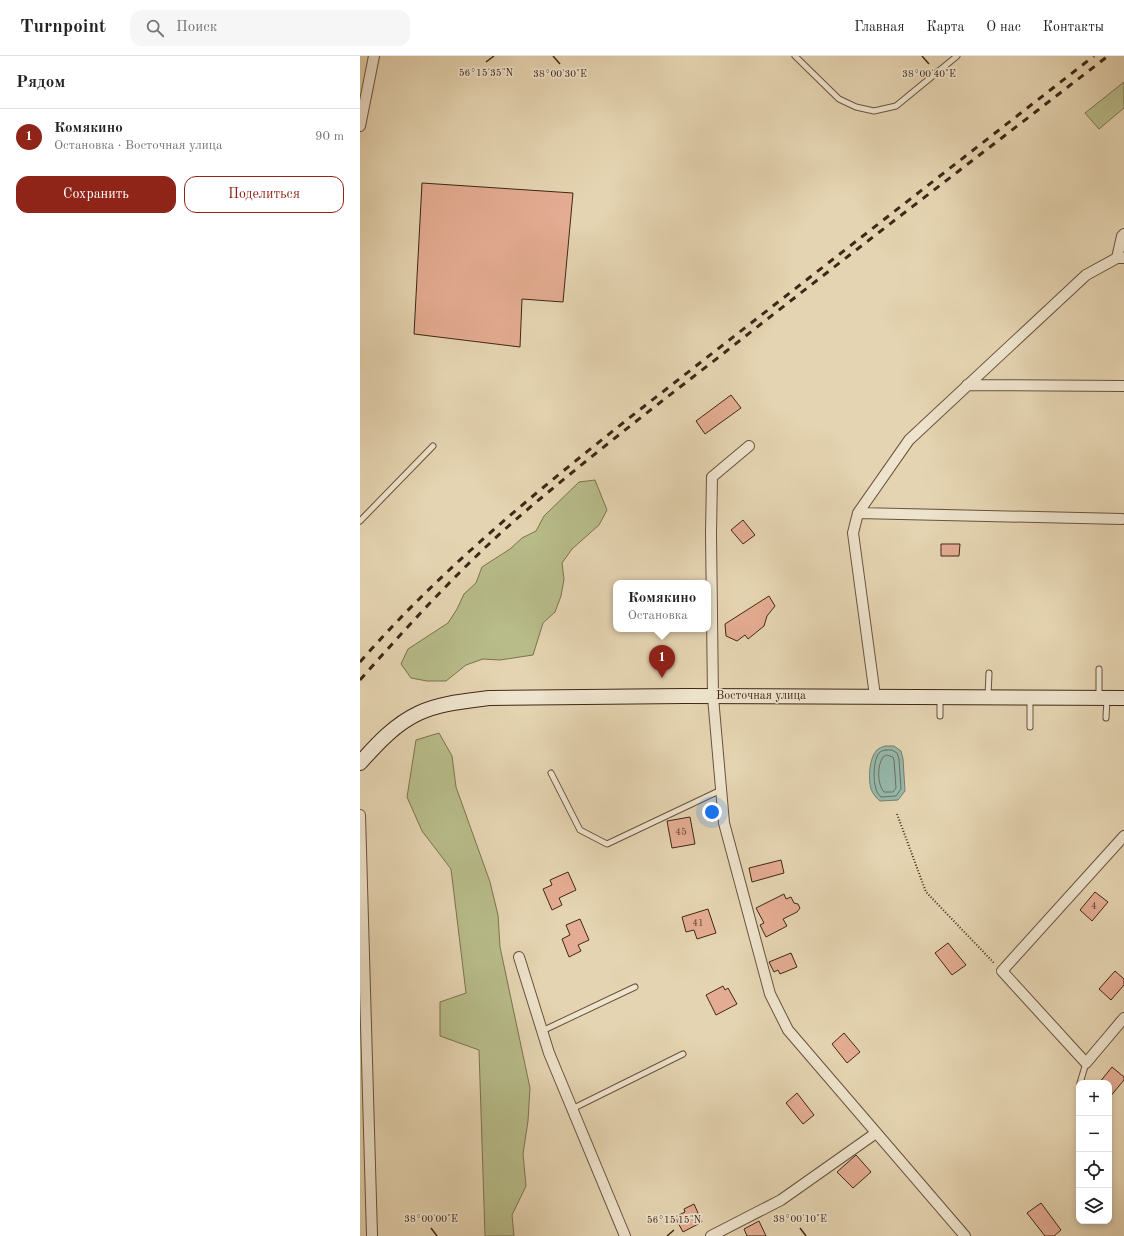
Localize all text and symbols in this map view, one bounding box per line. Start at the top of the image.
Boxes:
search box [130,10,410,46]
icon: search [144,17,166,39]
text: Turnpoint [20,18,106,37]
text: Поиск [176,20,217,35]
text: Главная [854,20,904,34]
text: Карта [926,20,964,34]
text: О нас [986,20,1021,34]
text: Контакты [1043,20,1104,34]
text: 56°15'35"N [459,68,514,78]
text: 38°00'30"E [533,69,587,79]
text: 38°00'40"E [902,69,956,79]
text: Рядом [16,74,65,91]
text: Комякино [54,121,123,136]
text: 1 [25,130,33,143]
text: 90 m [315,130,344,143]
text: Остановка · Восточная улица [54,139,222,152]
button: Сохранить [16,176,176,213]
button: Поделиться [184,176,344,213]
popup [613,580,711,632]
text: Комякино [628,591,696,606]
text: Остановка [628,609,688,622]
pin: 1 [649,645,675,678]
street label: Восточная улица [716,690,806,702]
your location [702,802,722,822]
house number: 45 [675,827,687,837]
house number: 4 [1091,901,1097,911]
house number: 41 [692,918,704,928]
map controls [1076,1080,1112,1224]
button: + [1076,1080,1112,1116]
button: − [1076,1116,1112,1152]
button: locate [1076,1152,1112,1188]
button: layers [1076,1188,1112,1224]
text: 38°00'00"E [404,1214,458,1224]
text: 38°00'10"E [773,1214,827,1224]
text: 56°15'15"N [647,1215,702,1225]

